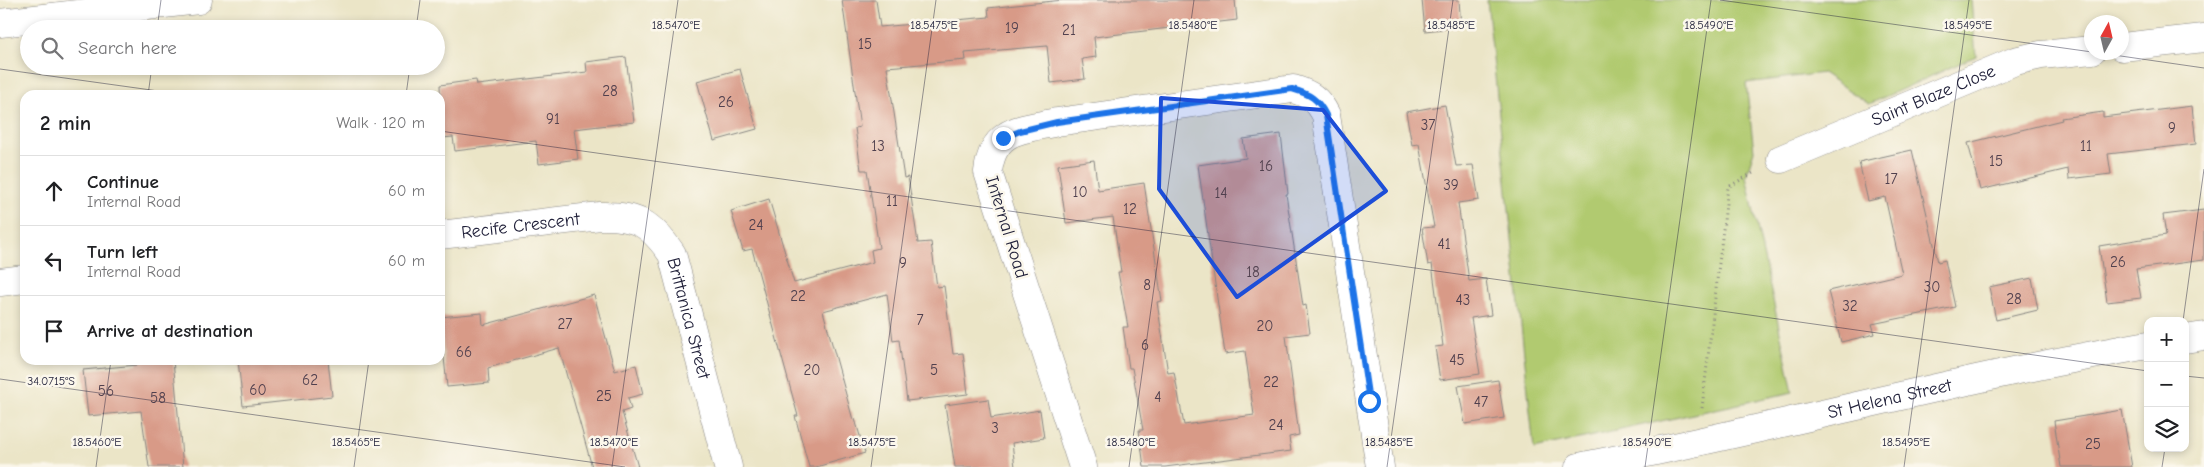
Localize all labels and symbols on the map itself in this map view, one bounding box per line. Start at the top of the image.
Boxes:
north arrow [2084,15,2129,60]
text: 18.5470°E [652,18,700,32]
text: 18.5475°E [910,18,958,32]
text: 18.5480°E [1169,18,1217,32]
text: 18.5485°E [1427,18,1475,32]
text: 18.5490°E [1685,18,1733,32]
text: 18.5495°E [1944,18,1992,32]
house number: 19 [1005,19,1019,37]
house number: 21 [1062,21,1076,39]
house number: 15 [858,35,872,53]
street label: Saint Blaze Close [1868,60,1998,131]
house number: 28 [602,82,618,100]
house number: 26 [718,93,734,111]
house number: 91 [546,110,560,128]
house number: 37 [1421,116,1435,134]
house number: 9 [2168,119,2176,137]
route end [992,127,1015,150]
house number: 13 [871,137,885,155]
house number: 11 [2080,137,2092,155]
house number: 15 [1989,152,2003,170]
house number: 16 [1259,157,1273,175]
house number: 17 [1884,170,1898,188]
street label: Internal Road [981,173,1032,281]
house number: 39 [1443,176,1459,194]
house number: 10 [1072,183,1088,201]
house number: 14 [1214,184,1228,202]
house number: 11 [886,192,898,210]
house number: 12 [1123,200,1137,218]
street label: Recife Crescent [460,208,582,243]
house number: 24 [748,216,764,234]
house number: 41 [1437,235,1451,253]
house number: 26 [2110,253,2126,271]
house number: 9 [899,254,907,272]
street label: Brittanica Street [662,255,715,382]
house number: 18 [1246,263,1260,281]
house number: 8 [1143,276,1151,294]
house number: 30 [1924,278,1940,296]
house number: 22 [790,287,806,305]
house number: 28 [2006,290,2022,308]
house number: 43 [1456,291,1470,309]
house number: 32 [1842,297,1858,315]
house number: 7 [916,311,924,329]
house number: 27 [558,315,572,333]
house number: 20 [1257,317,1273,335]
house number: 6 [1141,336,1149,354]
house number: 66 [456,343,472,361]
house number: 45 [1449,351,1465,369]
house number: 20 [804,361,820,379]
house number: 5 [930,361,938,379]
house number: 62 [302,371,318,389]
house number: 22 [1263,373,1279,391]
text: 34.0715°S [27,374,75,388]
street label: St Helena Street [1826,375,1954,423]
house number: 60 [249,381,267,399]
house number: 56 [98,382,114,400]
house number: 25 [596,387,612,405]
house number: 4 [1154,388,1162,406]
house number: 58 [150,389,166,407]
route start [1358,390,1381,413]
house number: 47 [1474,393,1488,411]
house number: 24 [1268,416,1284,434]
house number: 3 [991,419,999,437]
text: 18.5460°E [72,435,122,449]
text: 18.5465°E [332,435,380,449]
text: 18.5470°E [590,435,638,449]
text: 18.5475°E [848,435,896,449]
text: 18.5480°E [1107,435,1155,449]
text: 18.5485°E [1365,435,1413,449]
text: 18.5490°E [1623,435,1671,449]
text: 18.5495°E [1882,435,1930,449]
house number: 25 [2085,435,2101,453]

